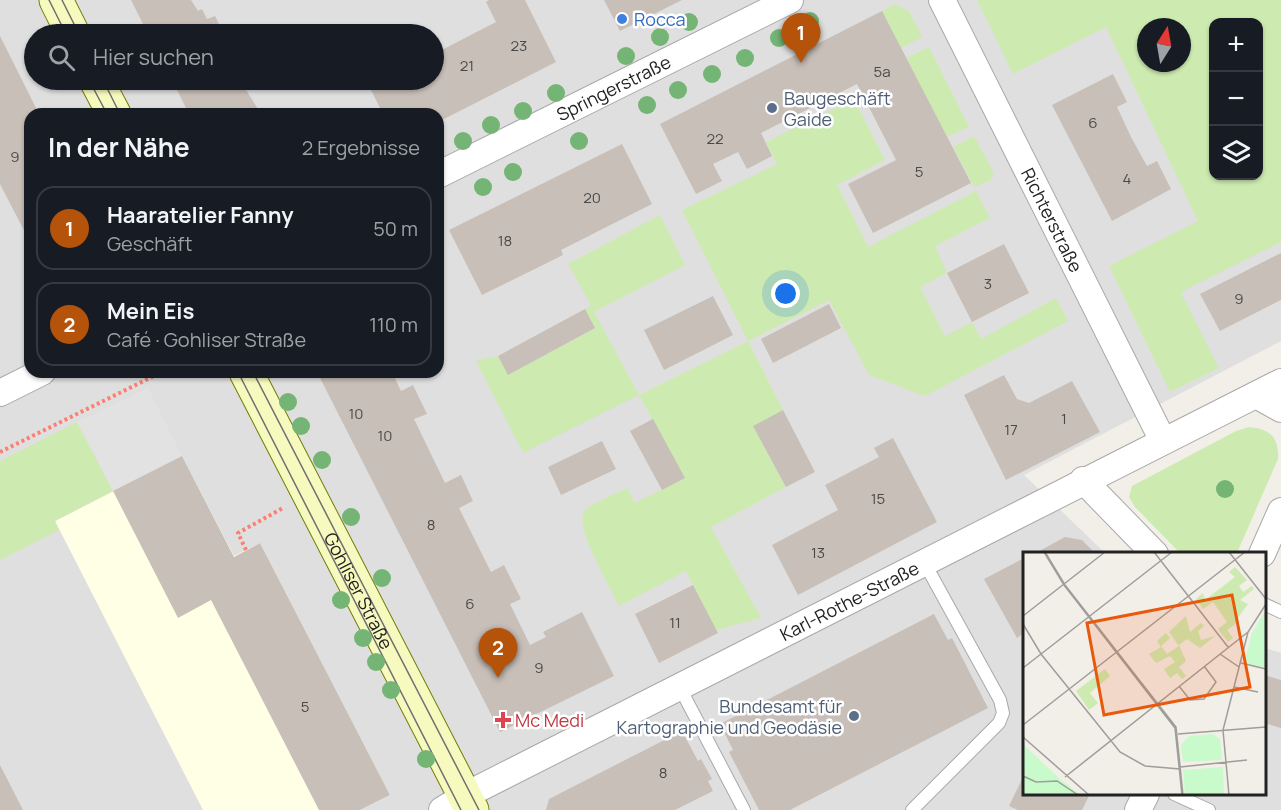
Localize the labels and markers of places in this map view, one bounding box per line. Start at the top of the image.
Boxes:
place label: Rocca [634,7,686,31]
marker: Rocca [615,12,629,26]
pin: 1 [782,14,820,63]
place label: Baugeschäft Gaide [784,86,891,131]
marker: Baugeschäft Gaide [765,101,779,115]
pin: 2 [478,628,518,678]
place label: Bundesamt für Kartographie und Geodäsie [617,694,842,739]
place label: Mc Medi [515,708,584,732]
marker: Bundesamt für Kartographie und Geodäsie [847,709,861,723]
marker: Mc Medi [496,713,510,727]

